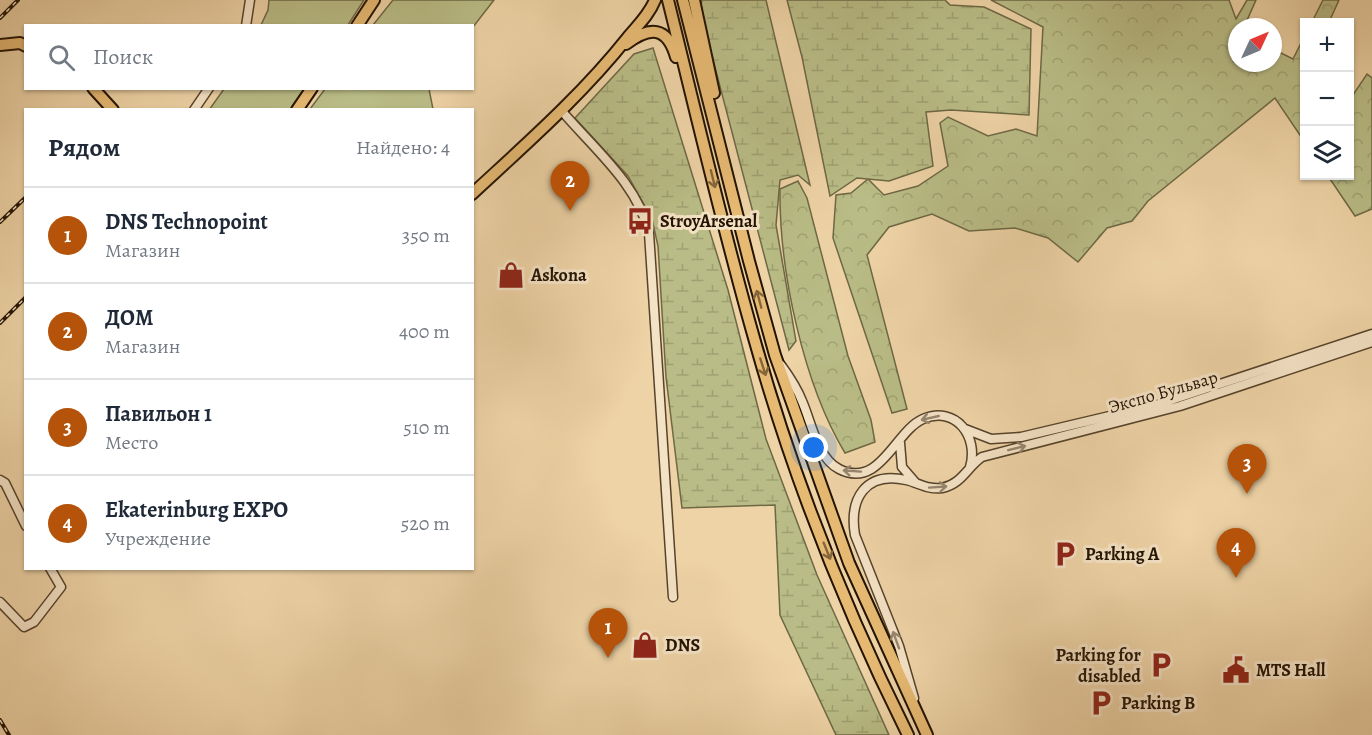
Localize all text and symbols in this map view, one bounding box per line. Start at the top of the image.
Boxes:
north arrow [1228,18,1282,72]
map controls [1300,18,1354,180]
button: + [1300,18,1354,72]
search box [24,24,474,90]
icon: search [45,41,78,74]
text: Поиск [93,42,153,72]
button: − [1300,72,1354,126]
button: layers [1300,126,1354,180]
text: Рядом [48,130,120,165]
text: Найдено: 4 [356,134,450,161]
pin: 2 [550,162,590,211]
one-way arrow [708,169,719,188]
bus stop icon: StroyArsenal [625,206,655,236]
text: DNS Technopoint [105,207,268,237]
place label: StroyArsenal [660,209,758,233]
text: 1 [64,222,71,249]
text: 350 m [402,222,450,249]
text: Магазин [105,237,180,264]
shop icon: Askona [496,260,526,290]
place label: Askona [530,263,587,287]
one-way arrow [753,289,764,308]
text: ДОМ [105,303,153,333]
text: 2 [63,318,72,345]
text: 400 m [399,318,450,345]
text: Магазин [105,333,180,360]
one-way arrow [759,357,770,376]
street label: Экспо Бульвар [1105,365,1221,419]
text: Павильон 1 [105,399,212,429]
one-way arrow [921,413,940,425]
text: 3 [63,414,72,441]
text: 510 m [403,414,450,441]
text: Место [105,429,158,456]
your location [799,433,828,462]
one-way arrow [1007,441,1026,453]
pin: 3 [1228,444,1266,494]
one-way arrow [843,465,862,476]
one-way arrow [928,481,948,492]
text: Ekaterinburg EXPO [105,495,288,525]
text: 4 [63,510,72,537]
text: 520 m [401,510,450,537]
text: Учреждение [105,525,211,552]
pin: 4 [1216,528,1256,578]
parking icon: Parking A [1050,539,1080,569]
one-way arrow [823,542,834,560]
place label: Parking A [1085,542,1160,566]
pin: 1 [588,608,628,658]
shop icon: DNS [630,630,660,660]
one-way arrow [890,631,901,650]
place label: DNS [665,633,700,657]
place label: Parking for disabled [1055,643,1142,688]
parking icon: Parking for disabled [1146,650,1176,680]
public building icon: MTS Hall [1221,655,1251,685]
place label: MTS Hall [1256,658,1326,682]
parking icon: Parking B [1086,688,1116,718]
place label: Parking B [1121,691,1195,715]

